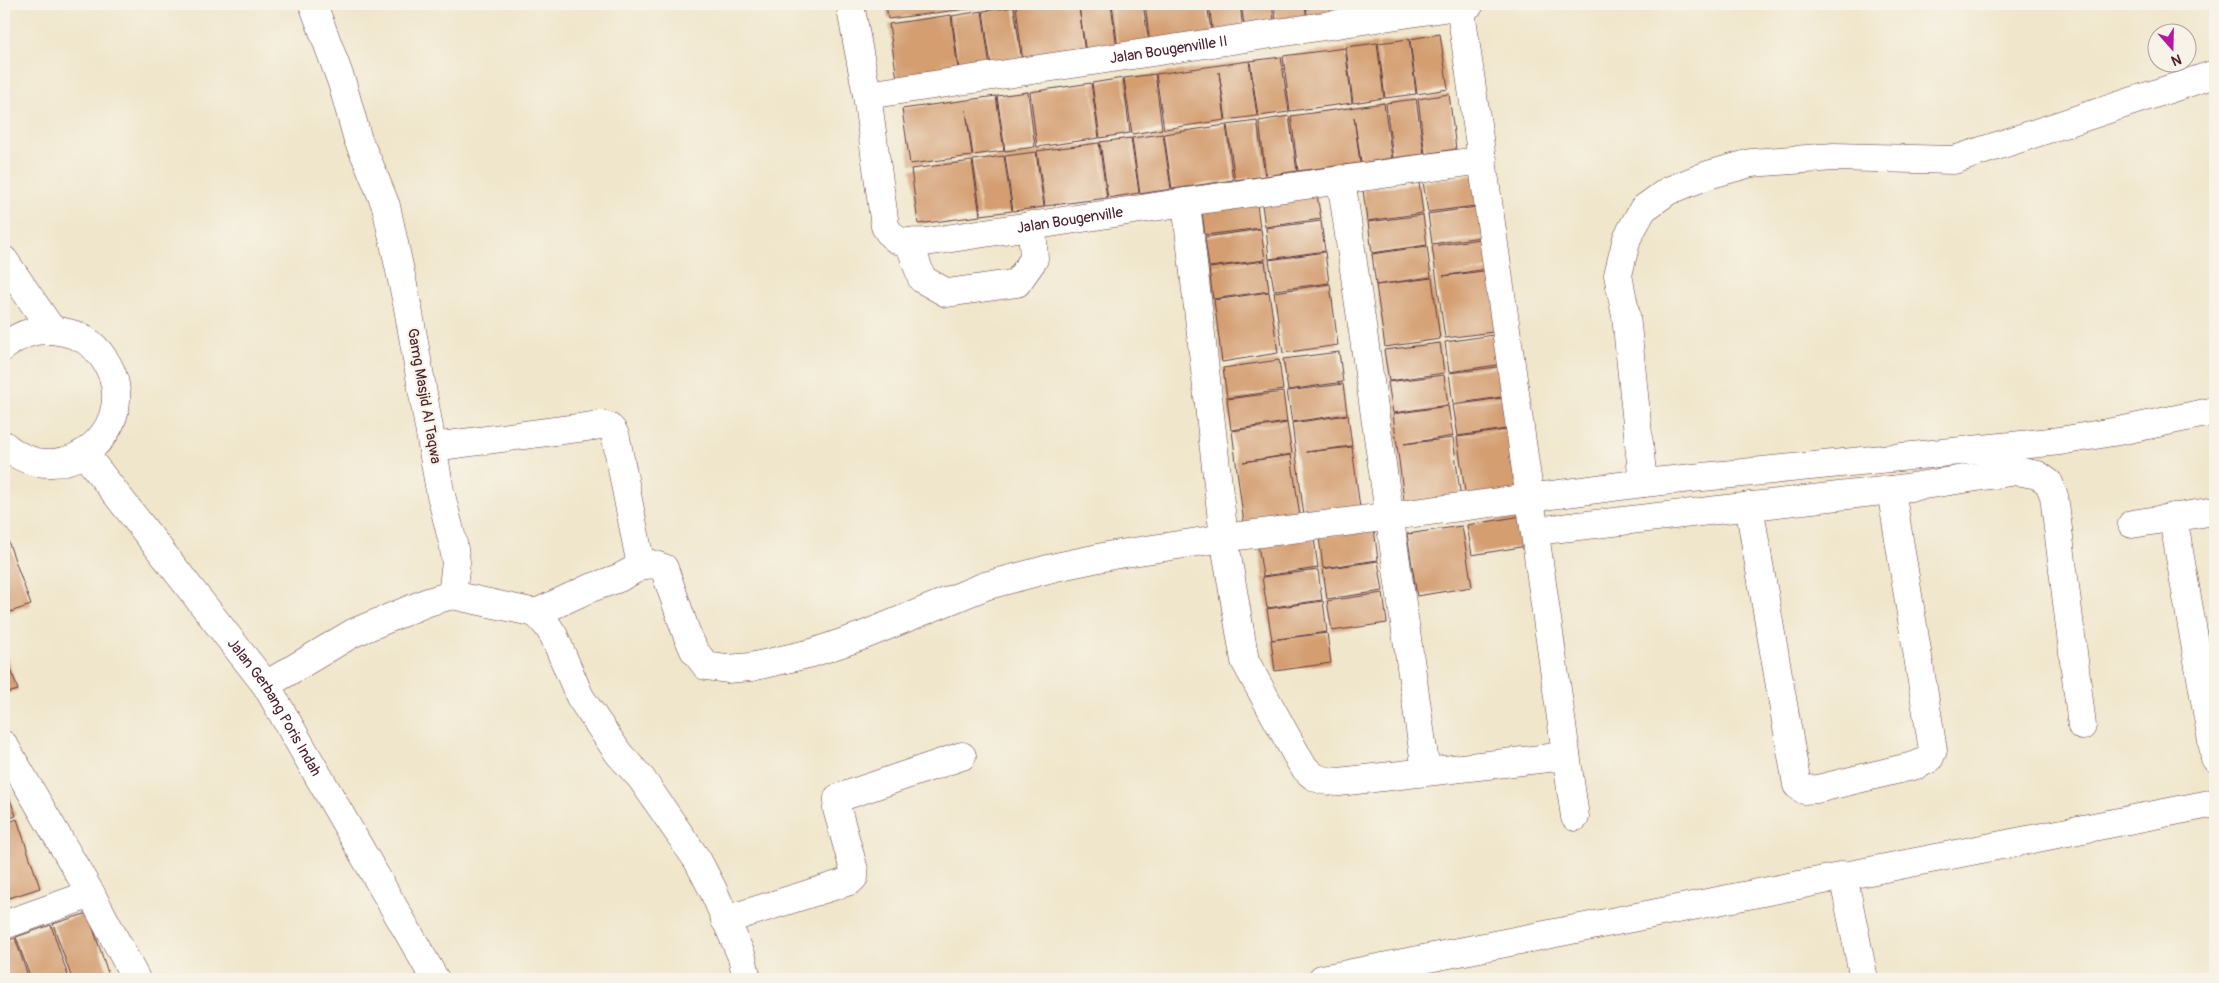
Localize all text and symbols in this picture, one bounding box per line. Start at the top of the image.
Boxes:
north arrow [2146,22,2196,72]
street label: Jalan Bougenville II [1108,31,1229,68]
text: N [2169,50,2184,69]
street label: Jalan Bougenville [1015,202,1125,237]
street label: Gamg Masjid Al Taqwa [403,327,445,465]
street label: Jalan Gerbang Poris Indah [223,634,326,779]

